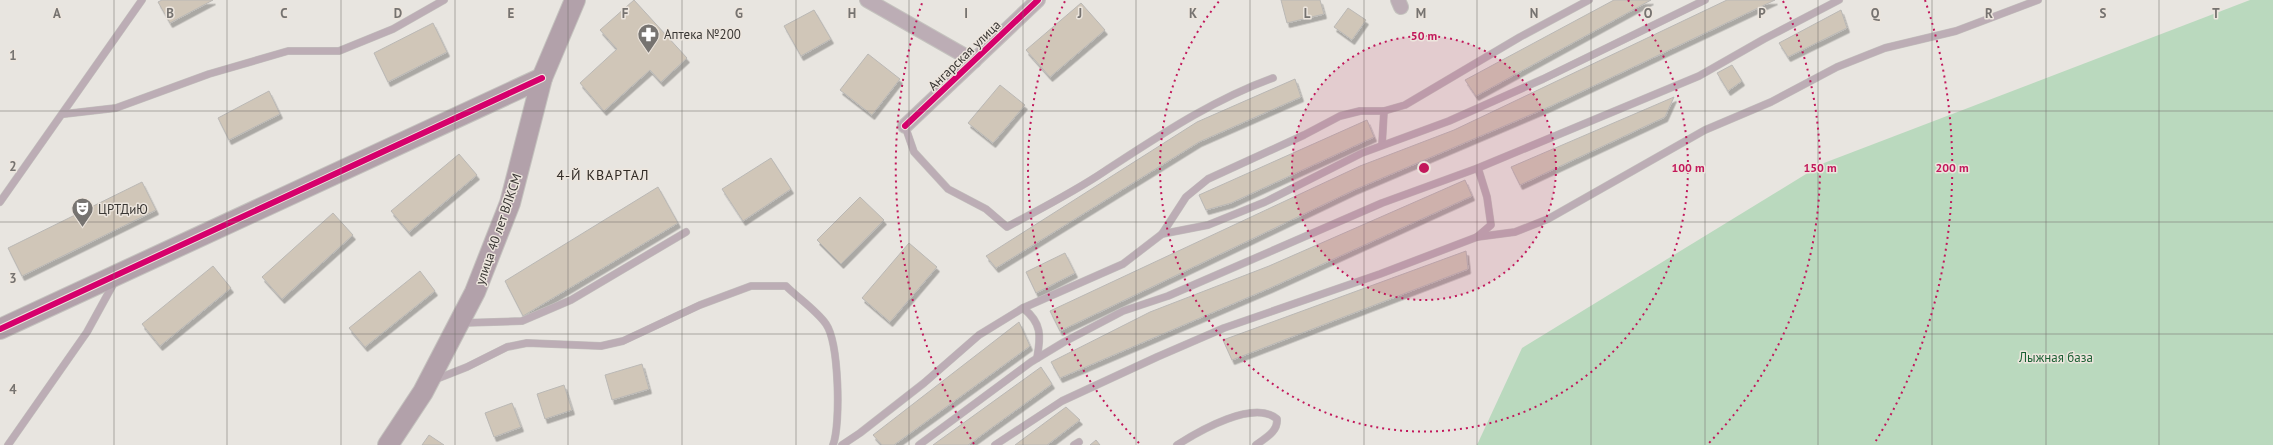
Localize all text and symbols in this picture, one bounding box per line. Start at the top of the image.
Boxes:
text: A [53,5,61,22]
text: B [166,5,174,22]
text: C [280,5,288,22]
text: D [394,5,402,22]
text: E [508,5,515,22]
text: F [622,5,629,22]
text: G [735,5,743,22]
text: H [848,5,856,22]
text: I [964,5,968,22]
text: J [1077,5,1082,22]
text: K [1189,5,1197,22]
text: L [1304,5,1311,22]
text: M [1416,5,1426,22]
text: N [1530,5,1538,22]
text: O [1644,5,1653,22]
text: P [1758,5,1766,22]
text: Q [1871,5,1881,22]
text: R [1985,5,1993,22]
text: S [2100,5,2107,22]
text: T [2212,5,2220,22]
street label: Ангарская улица [925,17,1004,94]
pharmacy icon: Аптека №200 [635,21,661,54]
place label: Аптека №200 [664,26,741,43]
text: 50 m [1411,28,1437,43]
text: 1 [9,47,17,64]
text: 2 [9,158,17,175]
text: 100 m [1671,160,1705,175]
text: 150 m [1803,160,1837,175]
text: 200 m [1935,160,1969,175]
centre of rings [1417,161,1431,175]
district label: 4-Й КВАРТАЛ [556,166,650,184]
street label: улица 40 лет ВЛКСМ [471,171,526,287]
theatre icon: ЦРТДиЮ [69,196,95,229]
place label: ЦРТДиЮ [98,201,148,218]
text: 3 [9,270,17,287]
park label: Лыжная база [2018,349,2093,366]
text: 4 [9,381,17,398]

